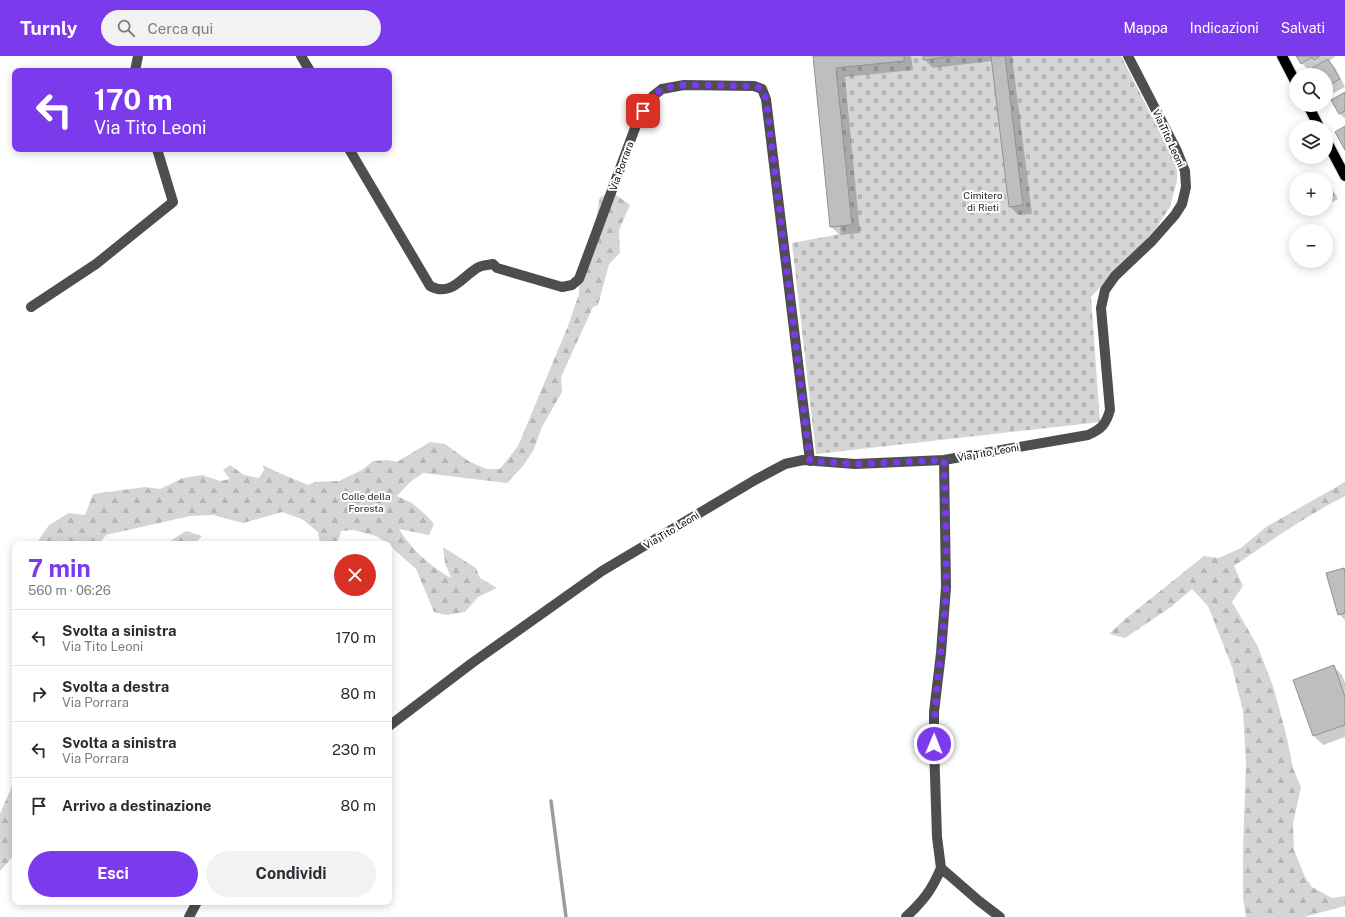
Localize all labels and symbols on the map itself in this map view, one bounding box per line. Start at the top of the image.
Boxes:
pin [626,94,660,128]
street label: Via Tito Leoni [1150,107,1188,169]
street label: Via Porrara [607,140,635,192]
park label: Cimitero di Rieti [963,189,1003,213]
street label: Via Tito Leoni [956,441,1020,463]
park label: Colle della Foresta [341,490,391,514]
street label: Via Tito Leoni [641,509,701,551]
position arrow [913,723,955,765]

